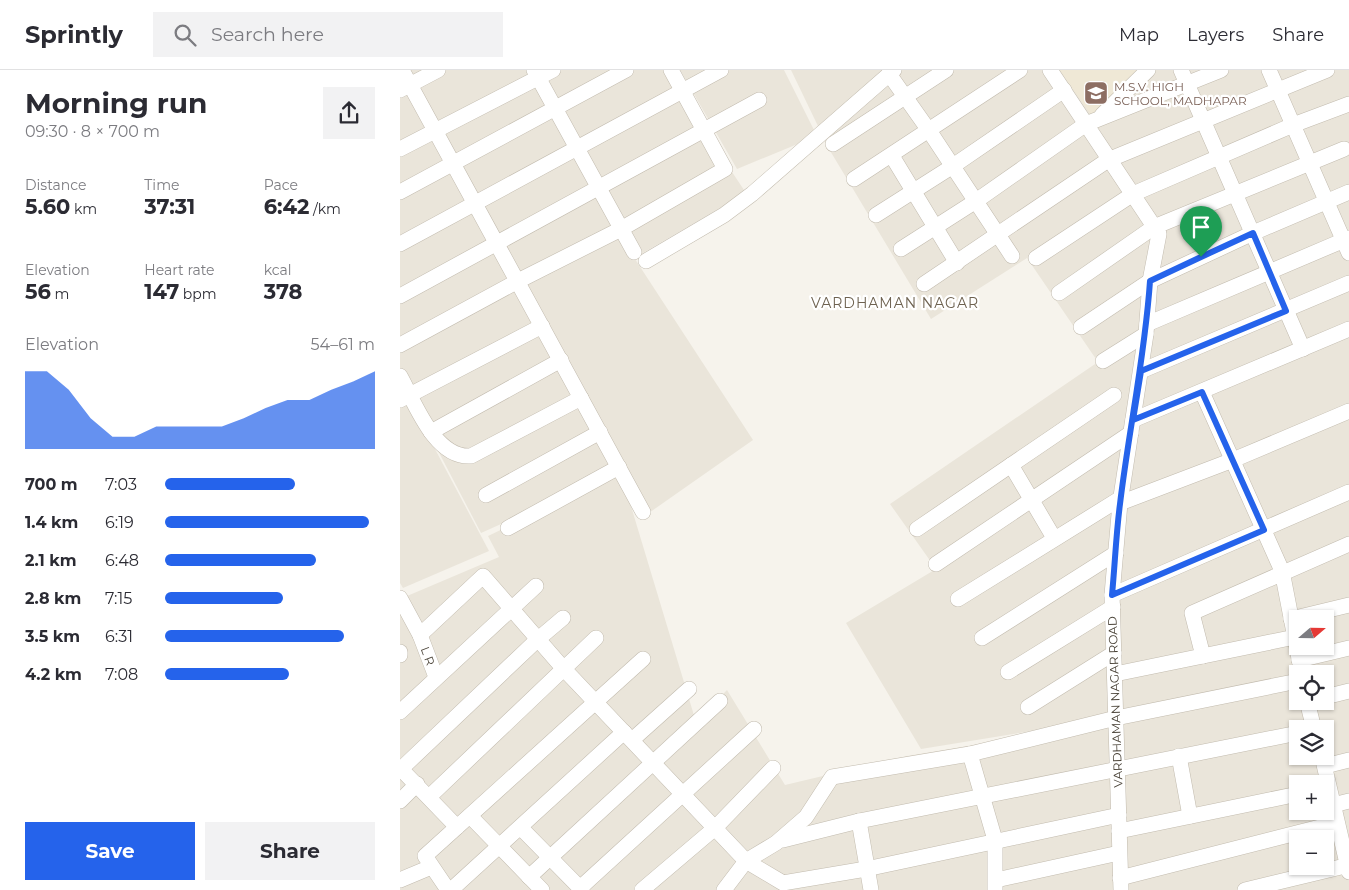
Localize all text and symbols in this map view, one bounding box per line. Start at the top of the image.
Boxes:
search box [153,12,503,57]
text: Sprintly [25,20,123,49]
icon: search [171,21,199,49]
text: Search here [211,23,324,46]
text: Map [1119,24,1159,46]
text: Layers [1187,24,1244,46]
text: Share [1272,24,1324,46]
place label: M.S.V. HIGH SCHOOL, MADHAPAR [1114,79,1247,108]
school or university icon: M.S.V. HIGH SCHOOL, MADHAPAR [1083,80,1109,106]
text: Morning run [25,86,207,120]
button: share [323,87,375,139]
text: 09:30 · 8 × 700 m [25,122,160,141]
text: Distance [25,176,87,194]
text: Time [144,176,179,194]
text: Pace [264,176,298,194]
text: 5.60 [25,194,70,219]
text: 37:31 [144,194,195,219]
text: 6:42 [264,194,309,219]
text: km [70,200,97,218]
text: /km [309,200,341,218]
pin [1180,206,1222,257]
icon: arrive [1187,213,1215,241]
text: Elevation [25,261,90,279]
text: Heart rate [144,261,215,279]
text: kcal [264,261,292,279]
text: 56 [25,279,51,304]
text: 147 [144,279,179,304]
text: 378 [264,279,302,304]
text: m [51,285,69,303]
text: bpm [179,285,217,303]
district label: VARDHAMAN NAGAR [811,294,979,312]
text: Elevation [25,335,99,354]
text: 54–61 m [310,335,375,354]
text: 700 m [25,475,78,494]
text: 7:03 [105,475,137,494]
text: 1.4 km [25,513,78,532]
text: 6:19 [105,513,134,532]
text: 2.1 km [25,551,77,570]
text: 6:48 [105,551,139,570]
text: 2.8 km [25,589,81,608]
text: 7:15 [105,589,132,608]
north arrow [1289,610,1334,655]
map controls [1289,610,1334,875]
street label: VARDHAMAN NAGAR ROAD [1105,616,1125,788]
text: 3.5 km [25,627,80,646]
text: 6:31 [105,627,133,646]
street label: L R [418,644,439,668]
text: 4.2 km [25,665,82,684]
text: 7:08 [105,665,138,684]
button: locate [1289,665,1334,710]
button: layers [1289,720,1334,765]
button: + [1289,775,1334,820]
button: Save [25,822,195,880]
button: Share [205,822,375,880]
button: − [1289,830,1334,875]

